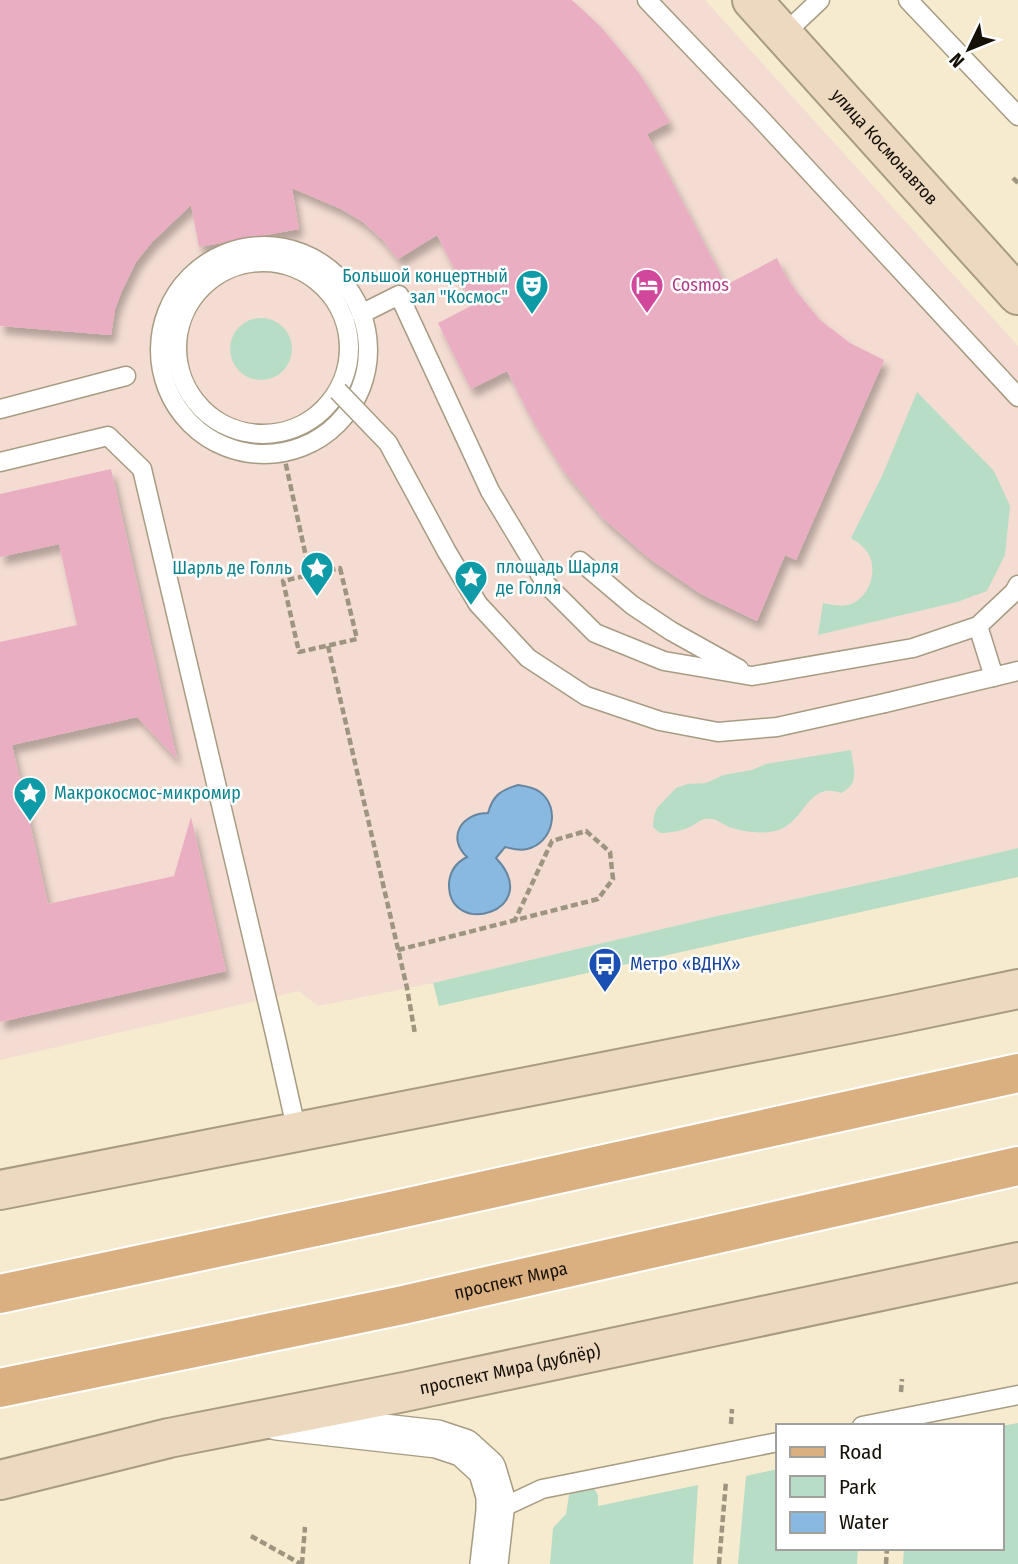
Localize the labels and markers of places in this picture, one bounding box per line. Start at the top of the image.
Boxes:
place label: Большой концертный зал "Космос" [342,265,508,308]
hotel icon: Cosmos [628,266,666,315]
theatre icon: Большой концертный зал "Космос" [513,267,551,316]
place label: Cosmos [672,274,729,296]
place icon: Шарль де Голль [298,549,336,598]
place label: площадь Шарля де Голля [496,556,619,599]
place label: Шарль де Голль [172,557,292,579]
place icon: площадь Шарля де Голля [452,558,490,607]
place icon: Макрокосмос-микромир [11,774,49,823]
place label: Макрокосмос-микромир [54,782,241,804]
bus stop icon: Метро «ВДНХ» [586,945,624,994]
place label: Метро «ВДНХ» [630,953,741,975]

